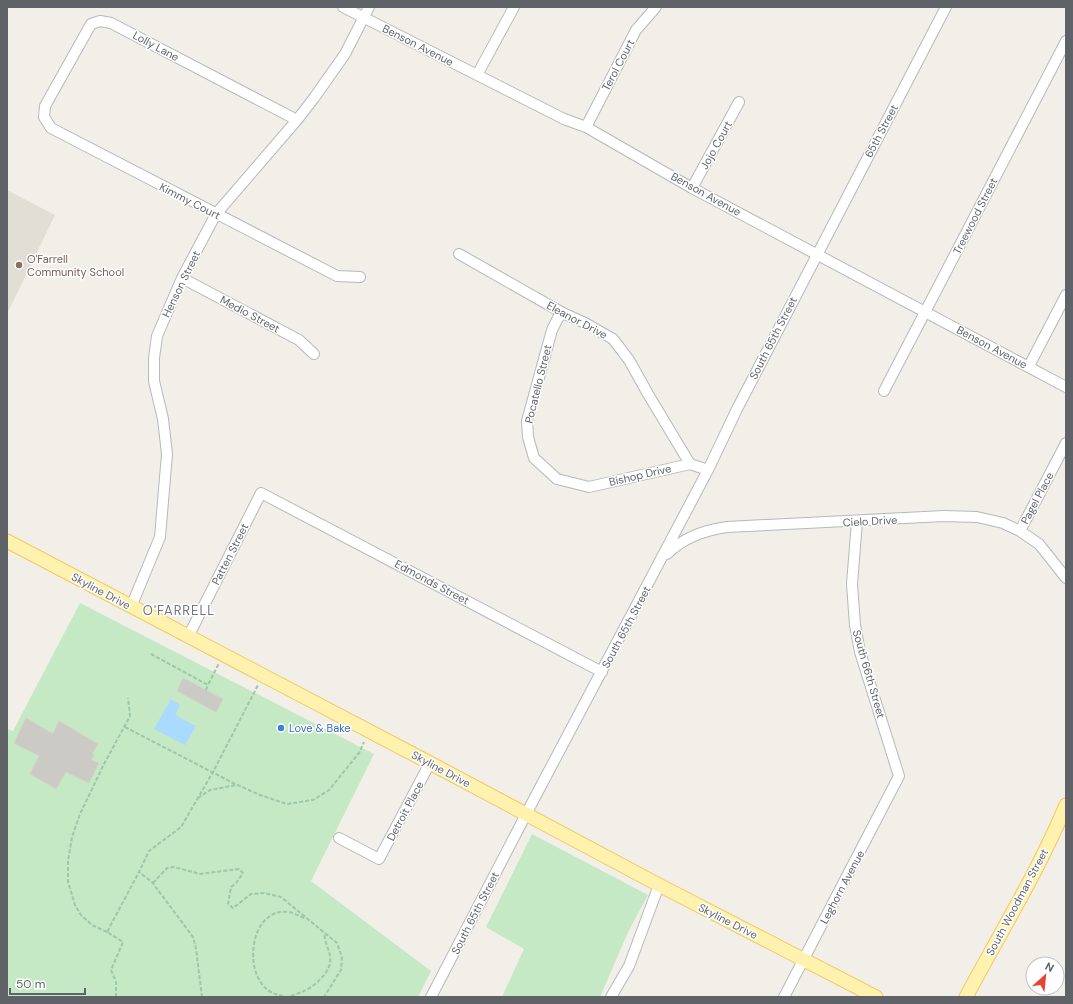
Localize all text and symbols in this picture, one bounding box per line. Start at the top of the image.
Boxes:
street label: Benson Avenue [380,21,456,69]
street label: Lolly Lane [130,28,182,64]
street label: Terol Court [599,37,637,93]
street label: 65th Street [861,102,901,160]
street label: Jojo Court [697,118,735,172]
street label: Benson Avenue [669,169,743,219]
street label: Treewood Street [950,175,1000,257]
street label: Kimmy Court [157,180,223,222]
street label: Henson Street [159,248,203,320]
place label: O'Farrell Community School [27,252,124,279]
marker: O'Farrell Community School [14,260,24,270]
street label: Medio Street [218,292,282,336]
street label: South 65th Street [746,294,800,382]
street label: Eleanor Drive [544,298,610,342]
street label: Benson Avenue [954,323,1030,371]
street label: Pocatello Street [521,343,555,425]
street label: Bishop Drive [607,461,673,489]
street label: Pagel Place [1017,470,1057,526]
street label: Cielo Drive [842,513,898,529]
street label: Patten Street [209,521,251,587]
street label: Edmonds Street [392,557,472,607]
street label: Skyline Drive [69,570,133,612]
street label: South 65th Street [598,584,654,670]
district label: O'FARRELL [143,602,215,619]
street label: South 66th Street [850,628,888,720]
place label: Love & Bake [289,721,351,735]
marker: Love & Bake [276,723,286,733]
street label: Skyline Drive [409,748,473,790]
street label: Detroit Place [383,779,427,843]
street label: South Woodman Street [983,846,1051,958]
street label: Leghorn Avenue [817,848,867,926]
street label: South 65th Street [448,869,502,957]
street label: Skyline Drive [696,900,760,942]
north arrow [1025,956,1065,996]
text: N [1043,959,1056,975]
scale bar [10,970,85,996]
text: 50 m [16,976,45,992]

